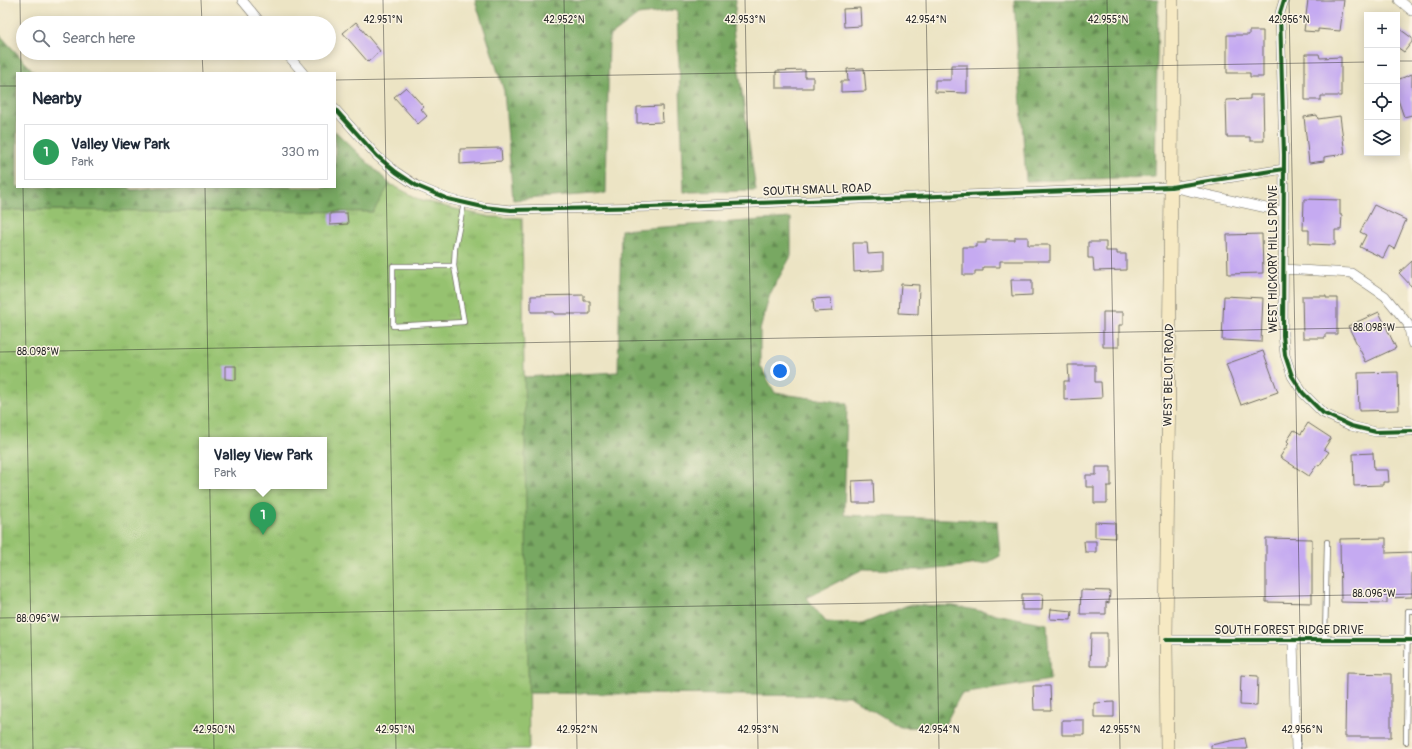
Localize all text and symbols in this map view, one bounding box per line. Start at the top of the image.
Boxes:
map controls [1364,12,1400,156]
button: + [1364,12,1400,48]
text: 42.951°N [363,14,403,26]
text: 42.952°N [544,14,585,26]
text: 42.953°N [725,14,766,26]
text: 42.954°N [905,14,947,26]
text: 42.955°N [1088,14,1129,26]
text: 42.956°N [1268,14,1310,26]
search box [16,16,336,60]
icon: search [30,27,52,49]
text: Search here [62,29,135,48]
button: − [1364,48,1400,84]
button: locate [1364,84,1400,120]
text: Nearby [32,88,81,109]
button: layers [1364,120,1400,156]
text: Valley View Park [71,135,170,154]
text: 1 [43,144,49,160]
text: 330 m [281,144,319,160]
text: Park [71,154,94,170]
street label: SOUTH SMALL ROAD [762,181,872,199]
street label: WEST HICKORY HILLS DRIVE [1266,185,1281,333]
text: 88.098°W [1353,322,1396,334]
street label: WEST BELOIT ROAD [1161,323,1177,426]
text: 88.098°W [17,346,60,358]
your location [770,361,790,381]
popup [199,437,327,489]
text: Valley View Park [214,446,312,465]
text: Park [214,465,236,481]
pin: 1 [250,502,276,535]
text: 88.096°W [1353,588,1396,600]
text: 88.096°W [17,613,60,625]
street label: SOUTH FOREST RIDGE DRIVE [1214,623,1364,638]
text: 42.950°N [193,724,235,736]
text: 42.951°N [375,724,415,736]
text: 42.952°N [557,724,598,736]
text: 42.953°N [738,724,779,736]
text: 42.954°N [918,724,960,736]
text: 42.955°N [1100,724,1141,736]
text: 42.956°N [1281,724,1323,736]

